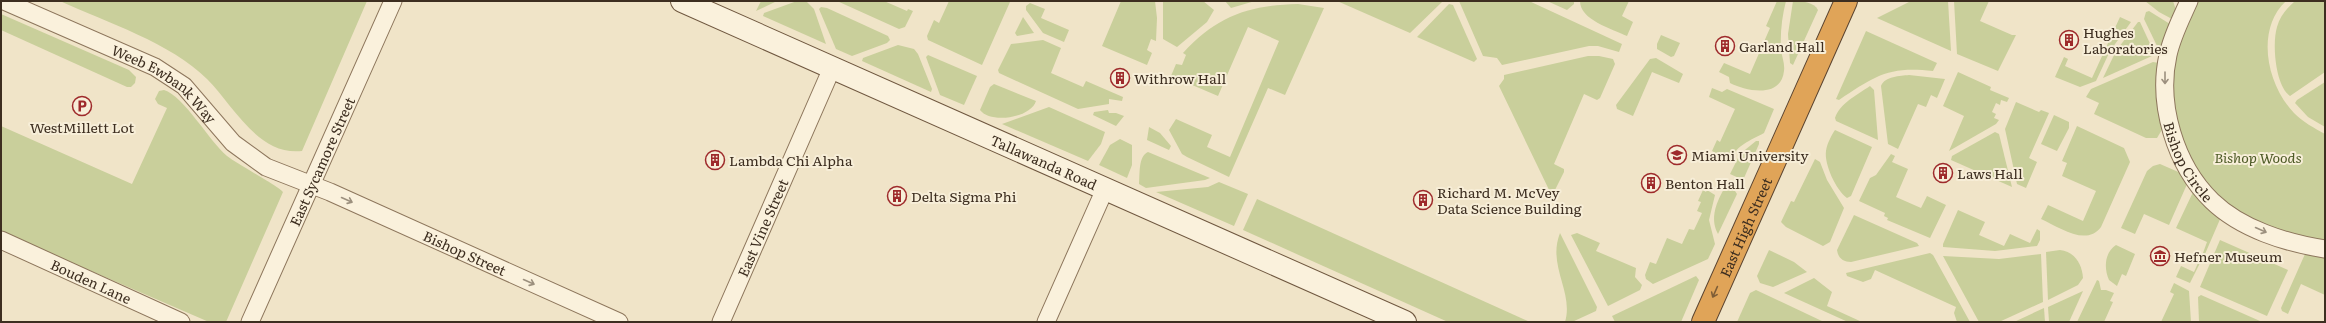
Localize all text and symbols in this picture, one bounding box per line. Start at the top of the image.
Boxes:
place label: Hughes Laboratories [2083,22,2168,58]
building icon: Hughes Laboratories [2058,29,2080,51]
building icon: Garland Hall [1714,35,1736,57]
place label: Garland Hall [1739,36,1825,56]
street label: Weeb Ewbank Way [109,39,222,128]
building icon: Withrow Hall [1109,67,1131,89]
place label: Withrow Hall [1134,68,1226,88]
one-way arrow [2161,71,2169,84]
street label: East Sycamore Street [284,93,359,229]
parking icon: WestMillett Lot [71,95,93,117]
place label: WestMillett Lot [30,117,135,137]
street label: Bishop Circle [2159,120,2218,206]
street label: Tallawanda Road [987,129,1101,194]
school or university icon: Miami University [1666,144,1688,166]
place label: Miami University [1691,145,1809,165]
park label: Bishop Woods [2214,147,2302,167]
building icon: Lambda Chi Alpha [704,149,726,171]
place label: Lambda Chi Alpha [729,150,853,170]
building icon: Laws Hall [1932,162,1954,184]
place label: Laws Hall [1957,163,2023,183]
building icon: Benton Hall [1640,172,1662,194]
place label: Benton Hall [1665,173,1745,193]
street label: East High Street [1714,174,1776,280]
street label: East Vine Street [732,175,793,280]
place label: Richard M. McVey Data Science Building [1437,182,1582,218]
building icon: Delta Sigma Phi [886,185,908,207]
place label: Delta Sigma Phi [911,186,1017,206]
building icon: Richard M. McVey Data Science Building [1412,189,1434,211]
one-way arrow [341,197,353,204]
street label: Bishop Street [420,225,510,280]
one-way arrow [2255,227,2267,235]
museum icon: Hefner Museum [2149,245,2171,267]
place label: Hefner Museum [2174,246,2283,266]
street label: Bouden Lane [47,254,135,308]
one-way arrow [523,279,535,286]
one-way arrow [1711,286,1719,298]

